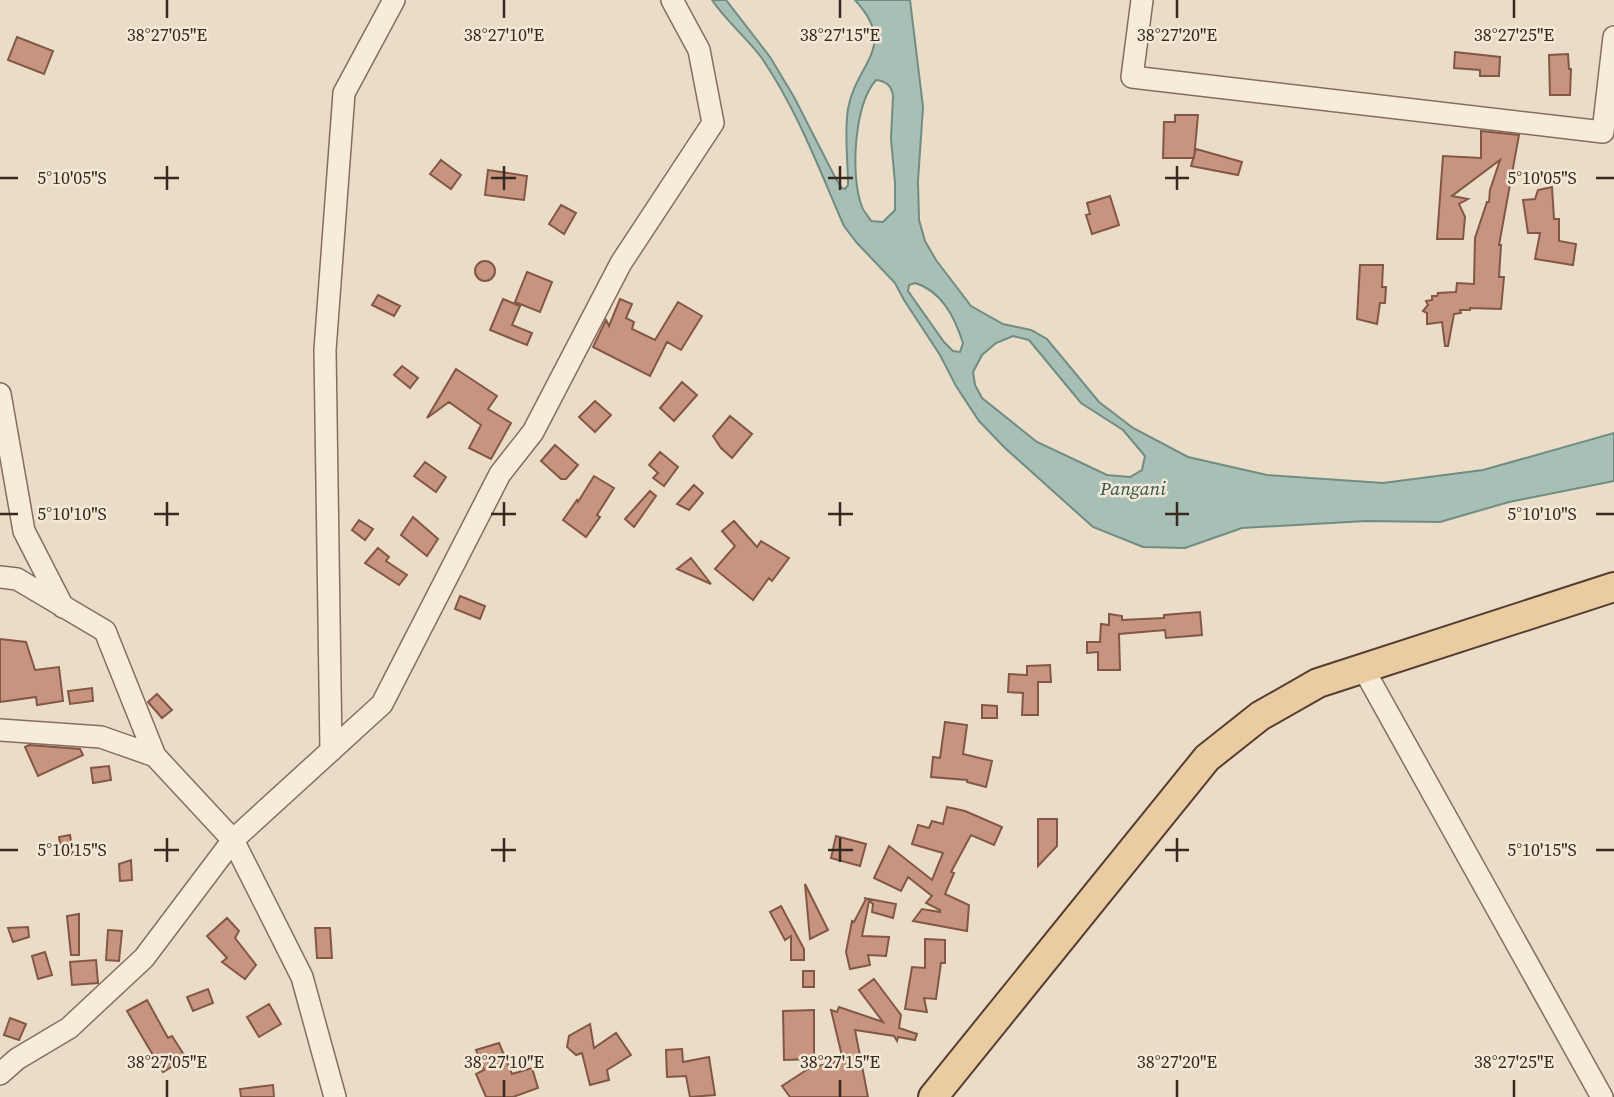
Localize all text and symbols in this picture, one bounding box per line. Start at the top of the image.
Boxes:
text: 38°27'05"E [127,22,207,47]
text: 38°27'10"E [464,22,544,47]
text: 38°27'15"E [800,22,880,47]
text: 38°27'20"E [1137,22,1217,47]
text: 38°27'25"E [1474,22,1554,47]
text: 5°10'05"S [37,165,107,190]
text: 5°10'05"S [1507,165,1577,190]
water label: Pangani [1099,475,1166,501]
text: 5°10'10"S [37,501,107,526]
text: 5°10'10"S [1507,501,1577,526]
text: 5°10'15"S [37,837,107,862]
text: 5°10'15"S [1507,837,1577,862]
text: 38°27'05"E [127,1049,207,1074]
text: 38°27'10"E [464,1049,544,1074]
text: 38°27'15"E [800,1049,880,1074]
text: 38°27'20"E [1137,1049,1217,1074]
text: 38°27'25"E [1474,1049,1554,1074]

